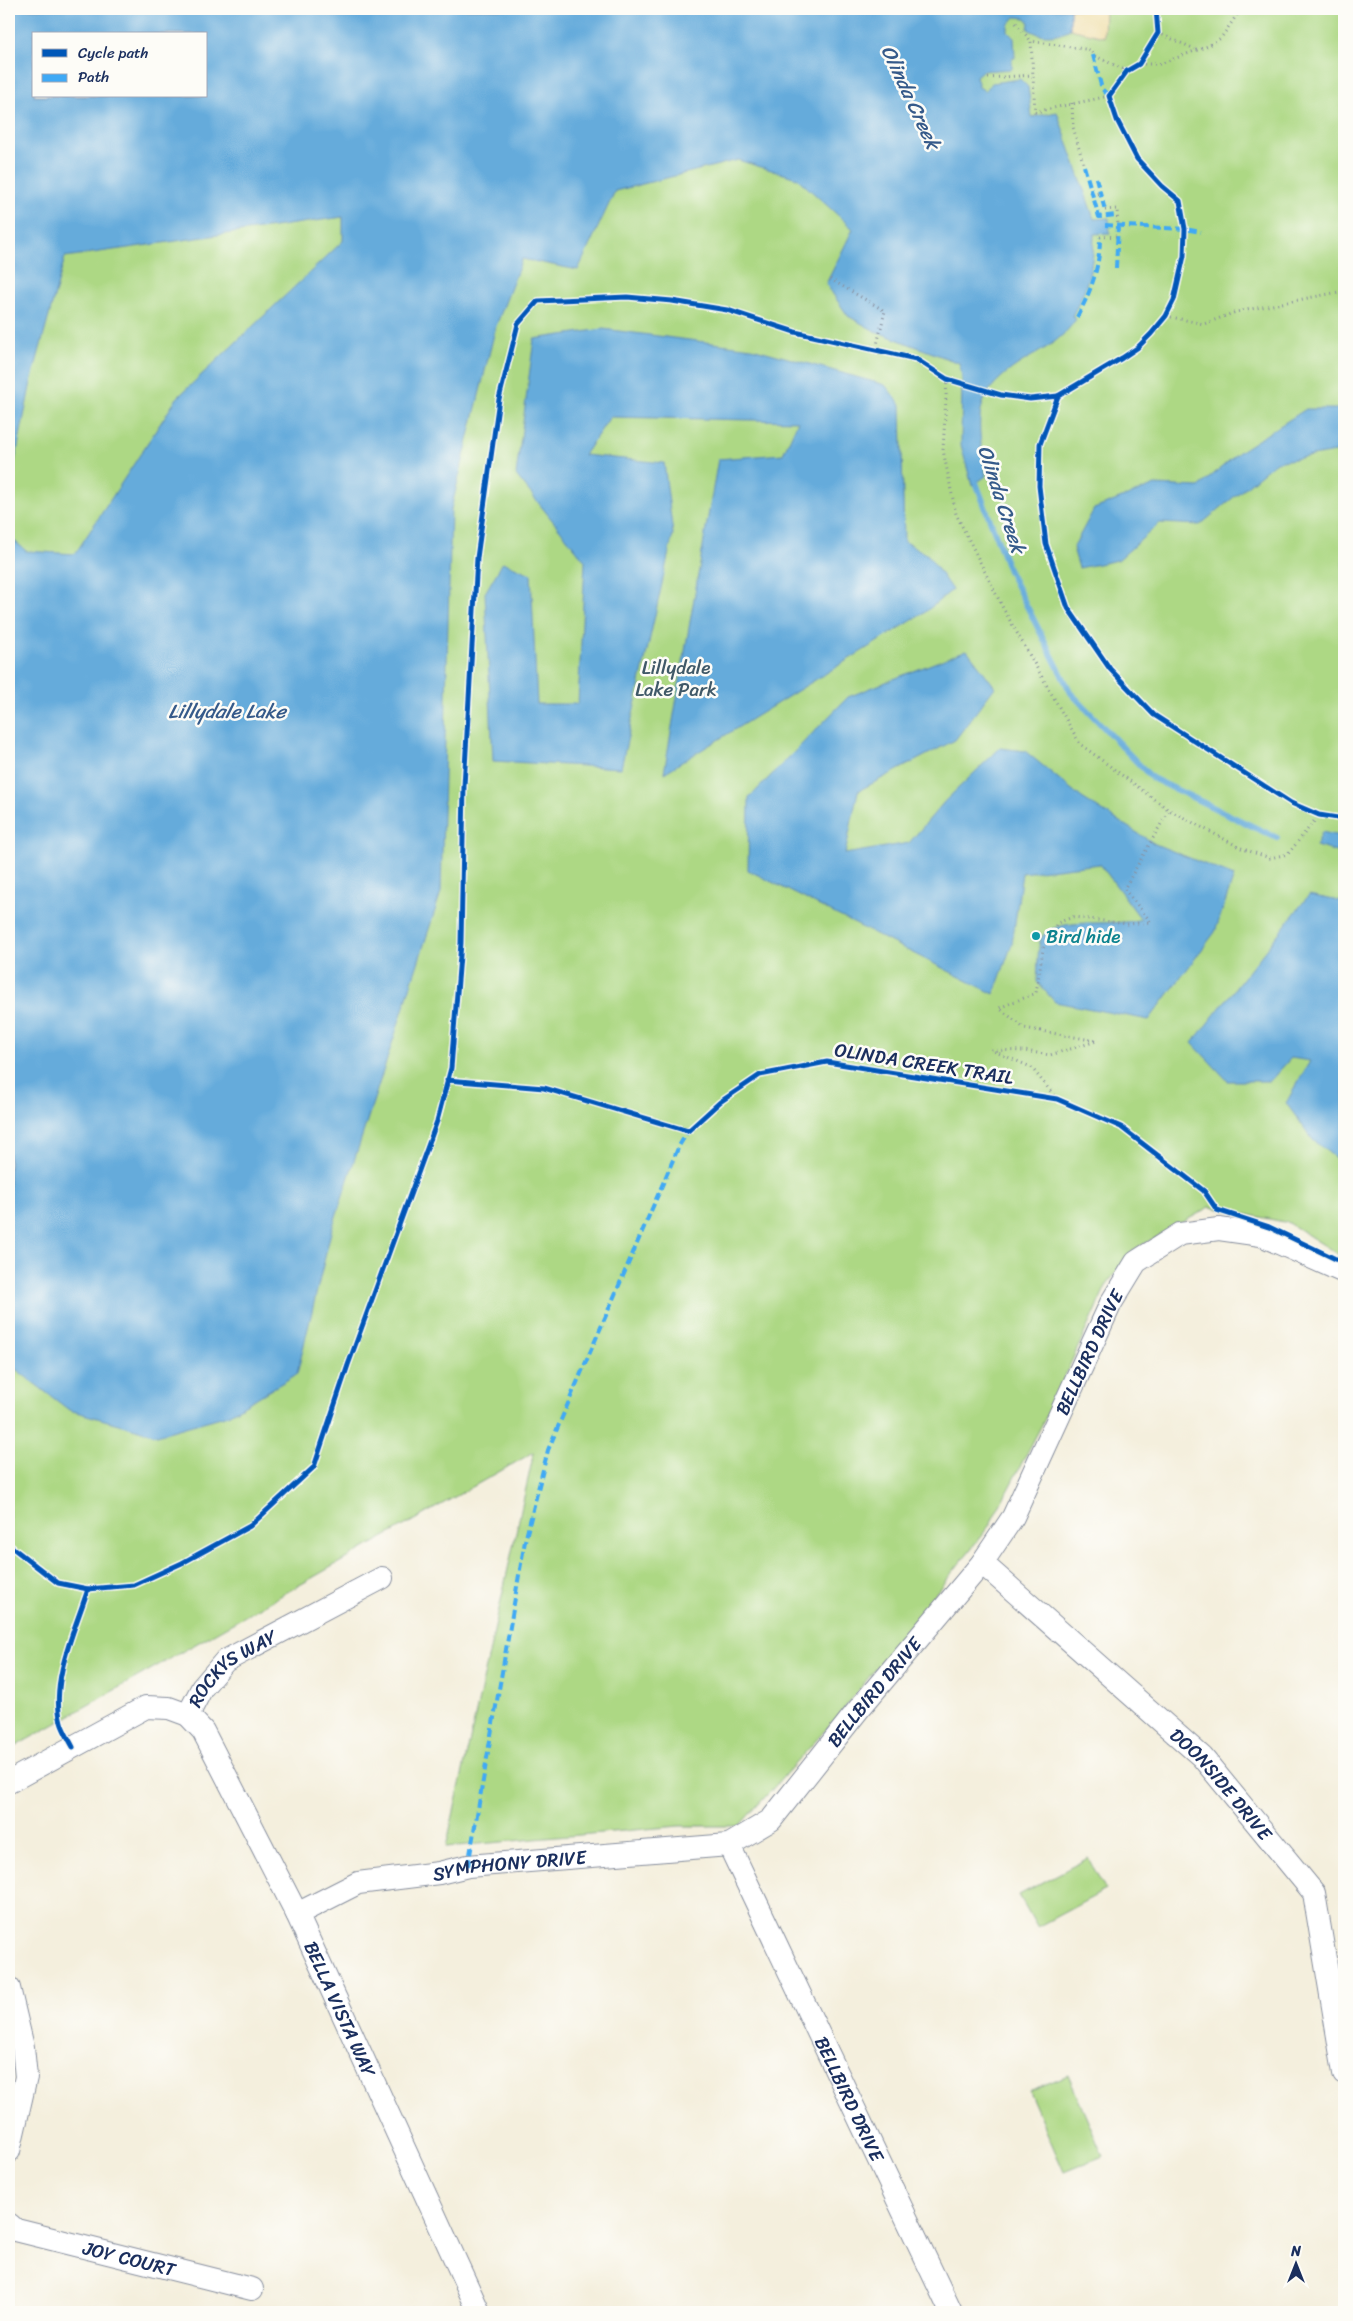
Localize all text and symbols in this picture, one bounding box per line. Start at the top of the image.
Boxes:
legend [32,32,208,98]
water label: Olinda Creek [871,39,951,157]
text: Cycle path [78,40,149,66]
text: Path [78,64,109,90]
water label: Olinda Creek [968,441,1036,560]
park label: Lillydale Lake Park [635,651,717,706]
water label: Lillydale Lake [168,694,288,729]
place label: Bird hide [1046,920,1120,953]
marker: Bird hide [1030,930,1042,942]
street label: OLINDA CREEK TRAIL [832,1033,1016,1094]
street label: BELLBIRD DRIVE [1046,1282,1133,1421]
street label: ROCKYS WAY [179,1620,284,1713]
street label: BELLBIRD DRIVE [818,1628,931,1755]
street label: DOONSIDE DRIVE [1162,1719,1281,1849]
street label: SYMPHONY DRIVE [431,1840,589,1891]
street label: BELLA VISTA WAY [295,1936,386,2084]
street label: BELLBIRD DRIVE [805,2031,894,2169]
street label: JOY COURT [79,2231,180,2286]
north arrow [1270,2238,1320,2288]
text: N [1290,2239,1301,2264]

